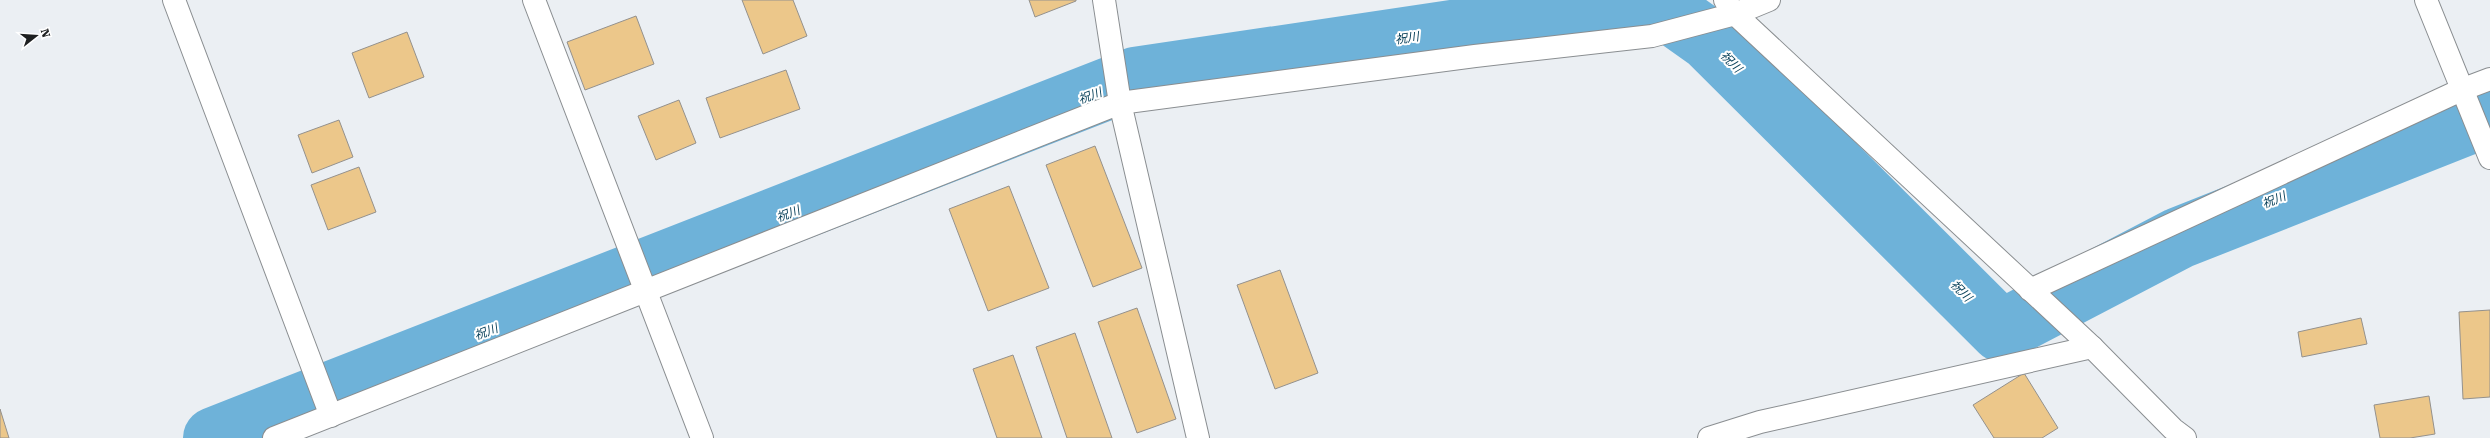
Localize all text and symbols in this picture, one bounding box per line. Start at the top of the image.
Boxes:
north arrow [16,16,56,56]
text: N [38,27,53,40]
water label: 祝川 [1394,29,1422,47]
water label: 祝川 [1718,49,1746,77]
water label: 祝川 [1076,84,1106,107]
water label: 祝川 [2260,188,2290,211]
water label: 祝川 [774,202,804,225]
water label: 祝川 [1948,278,1976,306]
water label: 祝川 [472,320,502,343]

